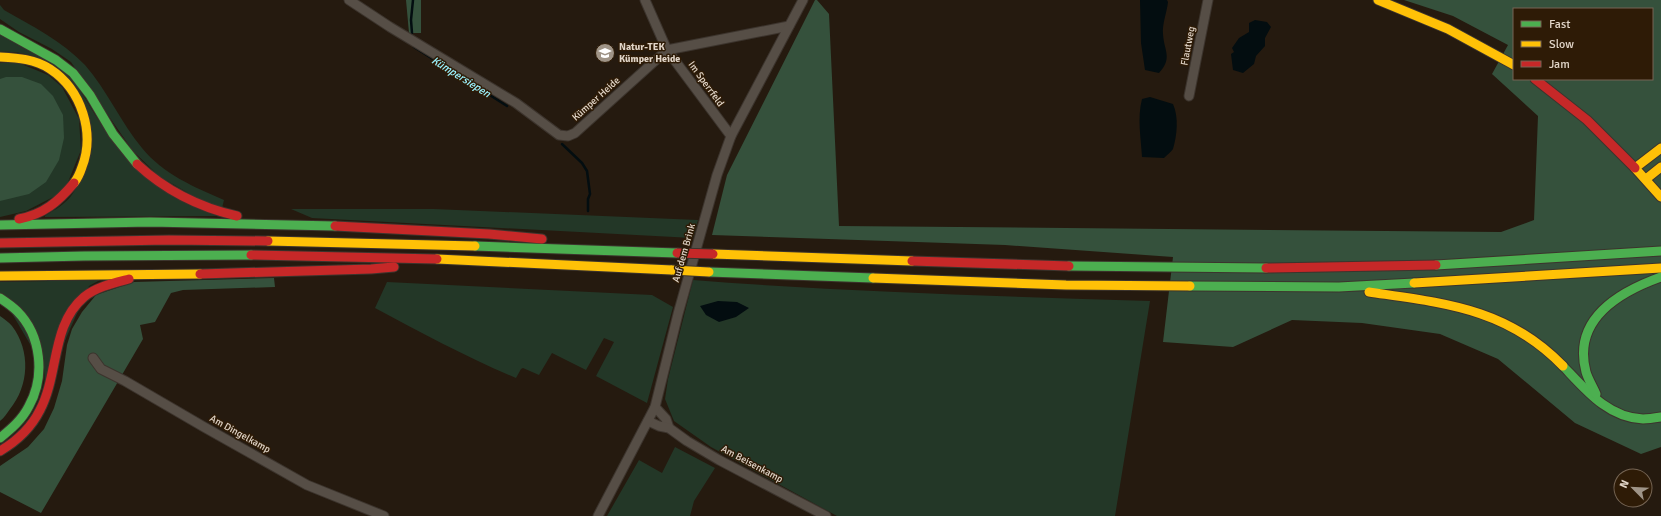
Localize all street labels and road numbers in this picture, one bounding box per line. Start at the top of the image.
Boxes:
street label: Flautweg [1178,25,1198,67]
street label: Im Sperrfeld [686,59,726,109]
street label: Kümper Heide [570,74,622,124]
street label: Auf dem Brink [670,222,698,284]
street label: Am Dingelkamp [208,412,272,456]
street label: Am Beisenkamp [719,443,785,485]

